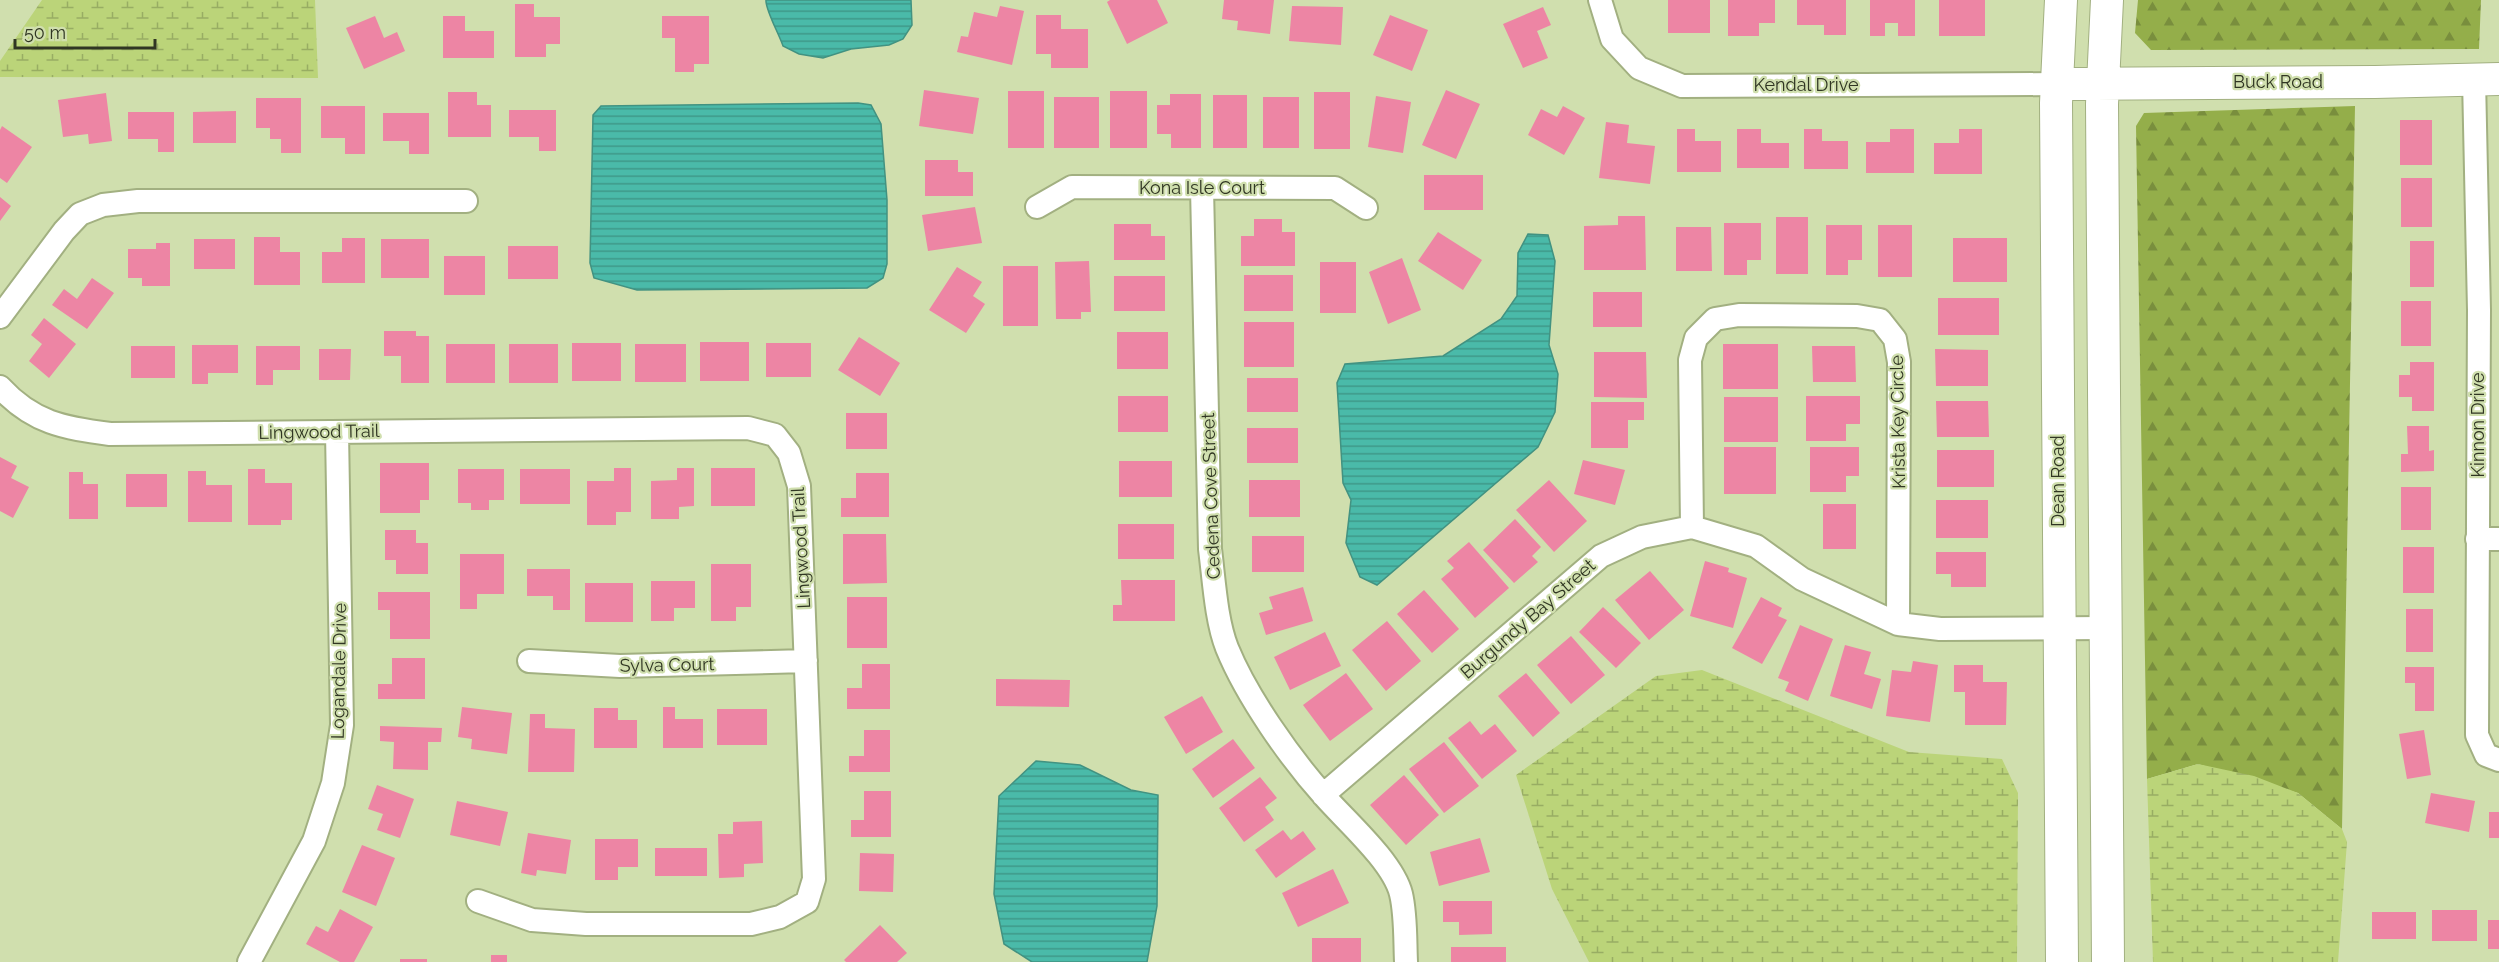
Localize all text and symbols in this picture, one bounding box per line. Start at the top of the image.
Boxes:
scale bar [15,12,154,50]
text: 50 m [24,22,66,43]
street label: Buck Road [2233,71,2323,92]
street label: Kendal Drive [1754,74,1859,95]
street label: Kona Isle Court [1139,177,1265,198]
street label: Krista Key Circle [1886,355,1909,489]
street label: Kinnon Drive [2467,372,2488,478]
street label: Cedena Cove Street [1197,412,1224,580]
street label: Lingwood Trail [258,420,380,443]
street label: Dean Road [2047,435,2068,527]
street label: Lingwood Trail [787,487,814,609]
street label: Burgundy Bay Street [1456,554,1599,683]
street label: Logandale Drive [327,602,350,739]
street label: Sylva Court [619,653,715,676]

